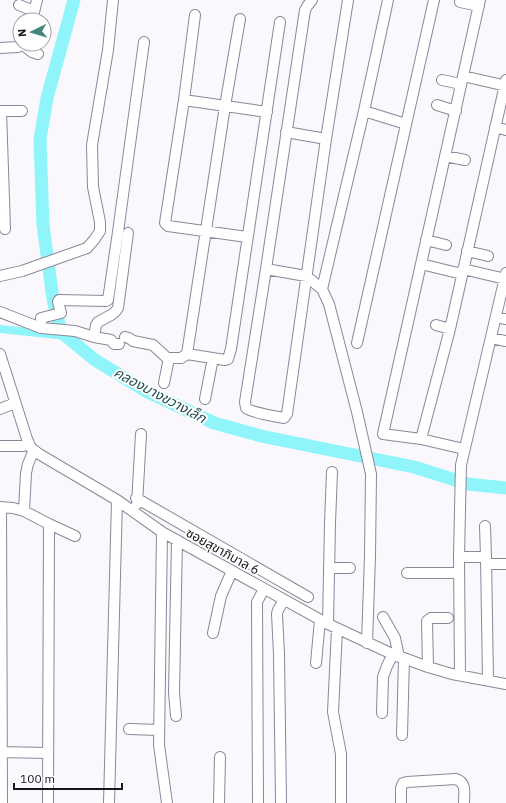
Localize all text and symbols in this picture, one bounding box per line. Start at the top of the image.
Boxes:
north arrow [12,12,52,52]
text: N [15,28,29,37]
water label: คลองบางขวางเล็ก [111,363,210,427]
street label: ซอยสุขาภิบาล 6 [183,524,263,579]
scale bar [14,765,122,791]
text: 100 m [20,771,55,786]

